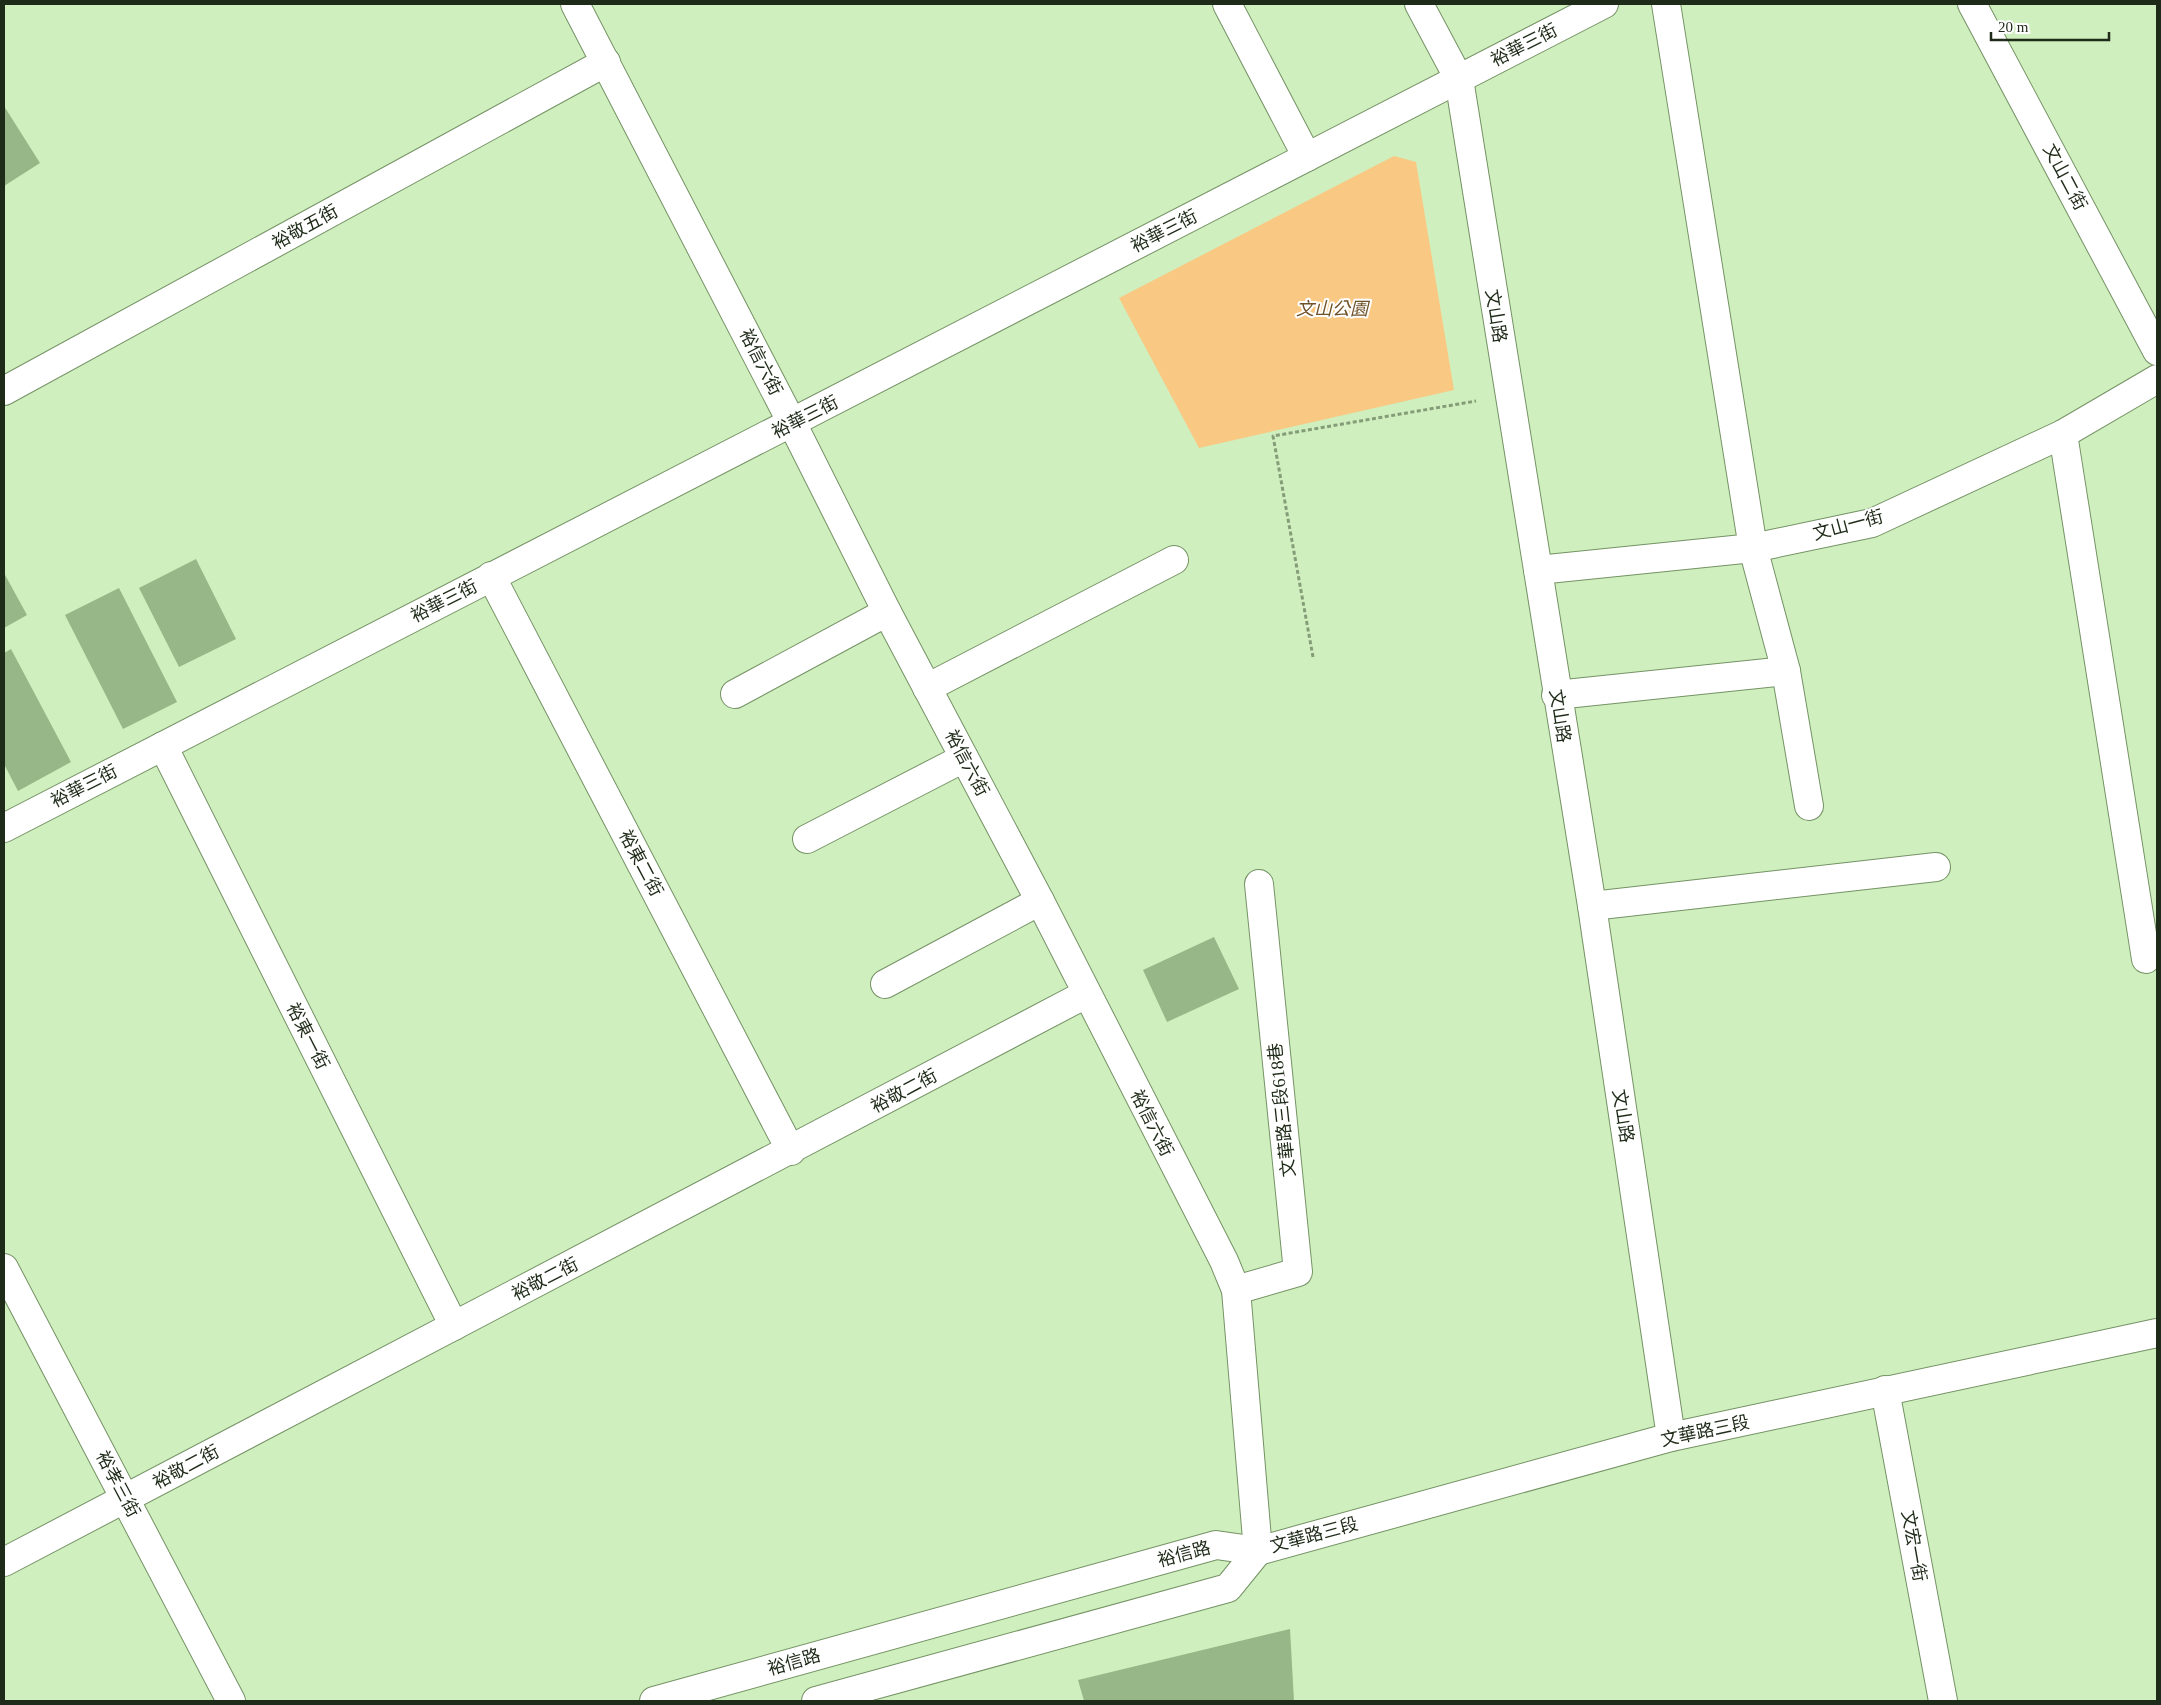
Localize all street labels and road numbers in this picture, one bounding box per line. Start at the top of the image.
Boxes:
street label: 裕華三街 [1487,20,1561,70]
street label: 文山二街 [2039,141,2091,213]
street label: 裕敬五街 [269,201,341,253]
street label: 裕華三街 [1127,206,1201,256]
street label: 文山路 [1482,288,1510,344]
street label: 裕信六街 [736,325,786,399]
street label: 裕華三街 [768,392,842,442]
street label: 文山一街 [1811,506,1885,544]
street label: 裕華三街 [407,576,481,626]
street label: 文山路 [1546,688,1574,744]
street label: 裕信六街 [941,727,993,799]
street label: 裕華三街 [47,761,121,811]
street label: 裕東二街 [615,827,667,899]
street label: 裕東一街 [283,999,333,1073]
street label: 文華路三段618巷 [1265,1042,1299,1178]
street label: 裕敬二街 [868,1065,940,1117]
street label: 裕信六街 [1127,1086,1177,1160]
street label: 文山路 [1609,1088,1637,1144]
street label: 裕敬二街 [508,1254,582,1304]
street label: 文華路三段 [1659,1412,1751,1450]
street label: 裕敬二街 [150,1441,222,1493]
street label: 裕孝三街 [92,1448,144,1520]
street label: 文宏一街 [1898,1509,1930,1583]
street label: 文華路三段 [1268,1514,1360,1556]
street label: 裕信路 [1155,1537,1213,1571]
street label: 裕信路 [765,1645,823,1679]

